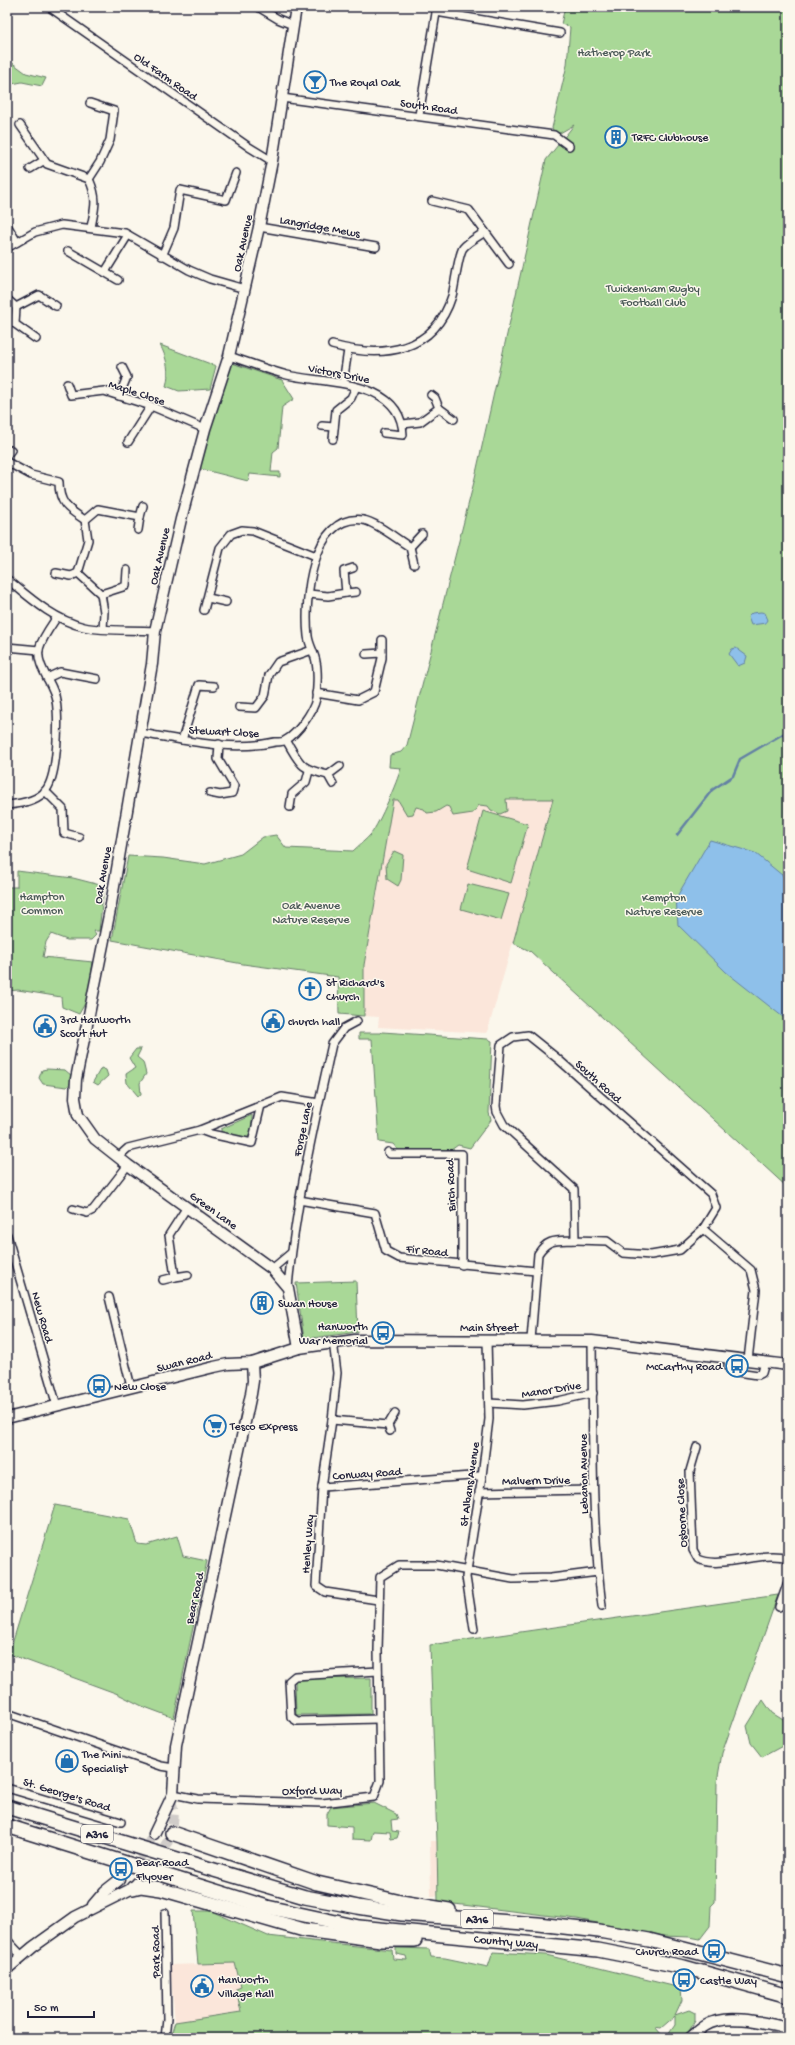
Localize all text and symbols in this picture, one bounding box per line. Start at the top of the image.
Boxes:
park label: Hatherop Park [577,47,652,61]
street label: Old Farm Road [130,51,200,105]
bar icon: The Royal Oak [302,69,328,95]
place label: The Royal Oak [329,77,402,91]
street label: South Road [399,97,459,119]
building icon: TRFC Clubhouse [603,124,629,150]
place label: TRFC Clubhouse [631,132,709,146]
street label: Oak Avenue [231,213,257,273]
street label: Langridge Mews [278,214,362,242]
park label: Twickenham Rugby Football Club [605,283,700,311]
street label: Victors Drive [306,362,371,388]
street label: Maple Close [106,378,167,410]
street label: Oak Avenue [148,526,174,586]
street label: Stewart Close [188,724,260,742]
street label: Oak Avenue [92,845,116,905]
park label: Hampton Common [20,891,65,919]
park label: Kempton Nature Reserve [625,892,703,920]
park label: Oak Avenue Nature Reserve [272,900,350,928]
church icon: St Richard's Church [297,976,323,1002]
place label: St Richard's Church [326,977,385,1005]
public building icon: church hall [260,1008,286,1034]
public building icon: 3rd Hanworth Scout Hut [32,1013,58,1039]
place label: 3rd Hanworth Scout Hut [59,1014,131,1042]
place label: church hall [288,1016,341,1030]
street label: South Road [571,1058,625,1108]
street label: Forge Lane [291,1100,317,1159]
street label: Birch Road [444,1157,460,1212]
street label: Green Lane [186,1190,240,1234]
street label: Fir Road [404,1243,449,1261]
street label: New Road [27,1290,55,1346]
building icon: Swan House [249,1290,275,1316]
place label: Swan House [278,1298,338,1312]
bus stop icon: Hanworth War Memorial [370,1320,396,1346]
place label: Hanworth War Memorial [299,1321,369,1349]
street label: Main Street [460,1322,519,1336]
street label: Swan Road [155,1349,214,1377]
bus stop icon: McCarthy Road [724,1353,750,1379]
place label: McCarthy Road [646,1361,723,1375]
bus stop icon: New Close [86,1373,112,1399]
street label: Manor Drive [521,1379,583,1403]
place label: New Close [114,1381,167,1395]
supermarket icon: Tesco Express [202,1413,228,1439]
place label: Tesco Express [229,1421,298,1435]
street label: Lebanon Avenue [577,1433,593,1514]
street label: St Albans Avenue [458,1440,484,1527]
street label: Conway Road [332,1466,403,1484]
street label: Malvern Drive [502,1474,571,1490]
street label: Osborne Close [674,1477,692,1548]
street label: Henley Way [300,1514,318,1574]
street label: Bear Road [183,1570,208,1626]
shop icon: The Mini Specialist [54,1748,80,1774]
place label: The Mini Specialist [81,1749,129,1777]
street label: St. George's Road [21,1776,113,1816]
street label: Oxford Way [282,1784,342,1800]
road number: A316 [81,1825,113,1843]
bus stop icon: Bear Road Flyover [108,1856,134,1882]
place label: Bear Road Flyover [135,1857,189,1885]
road number: A316 [461,1910,493,1928]
street label: Park Road [150,1925,164,1979]
street label: Country Way [473,1933,539,1953]
bus stop icon: Church Road [701,1938,727,1964]
place label: Church Road [636,1946,699,1960]
bus stop icon: Castle Way [671,1967,697,1993]
public building icon: Hanworth Village Hall [189,1973,215,1999]
place label: Hanworth Village Hall [217,1974,274,2002]
place label: Castle Way [700,1975,757,1989]
scale bar [28,1993,94,2019]
text: 50 m [34,2002,59,2016]

